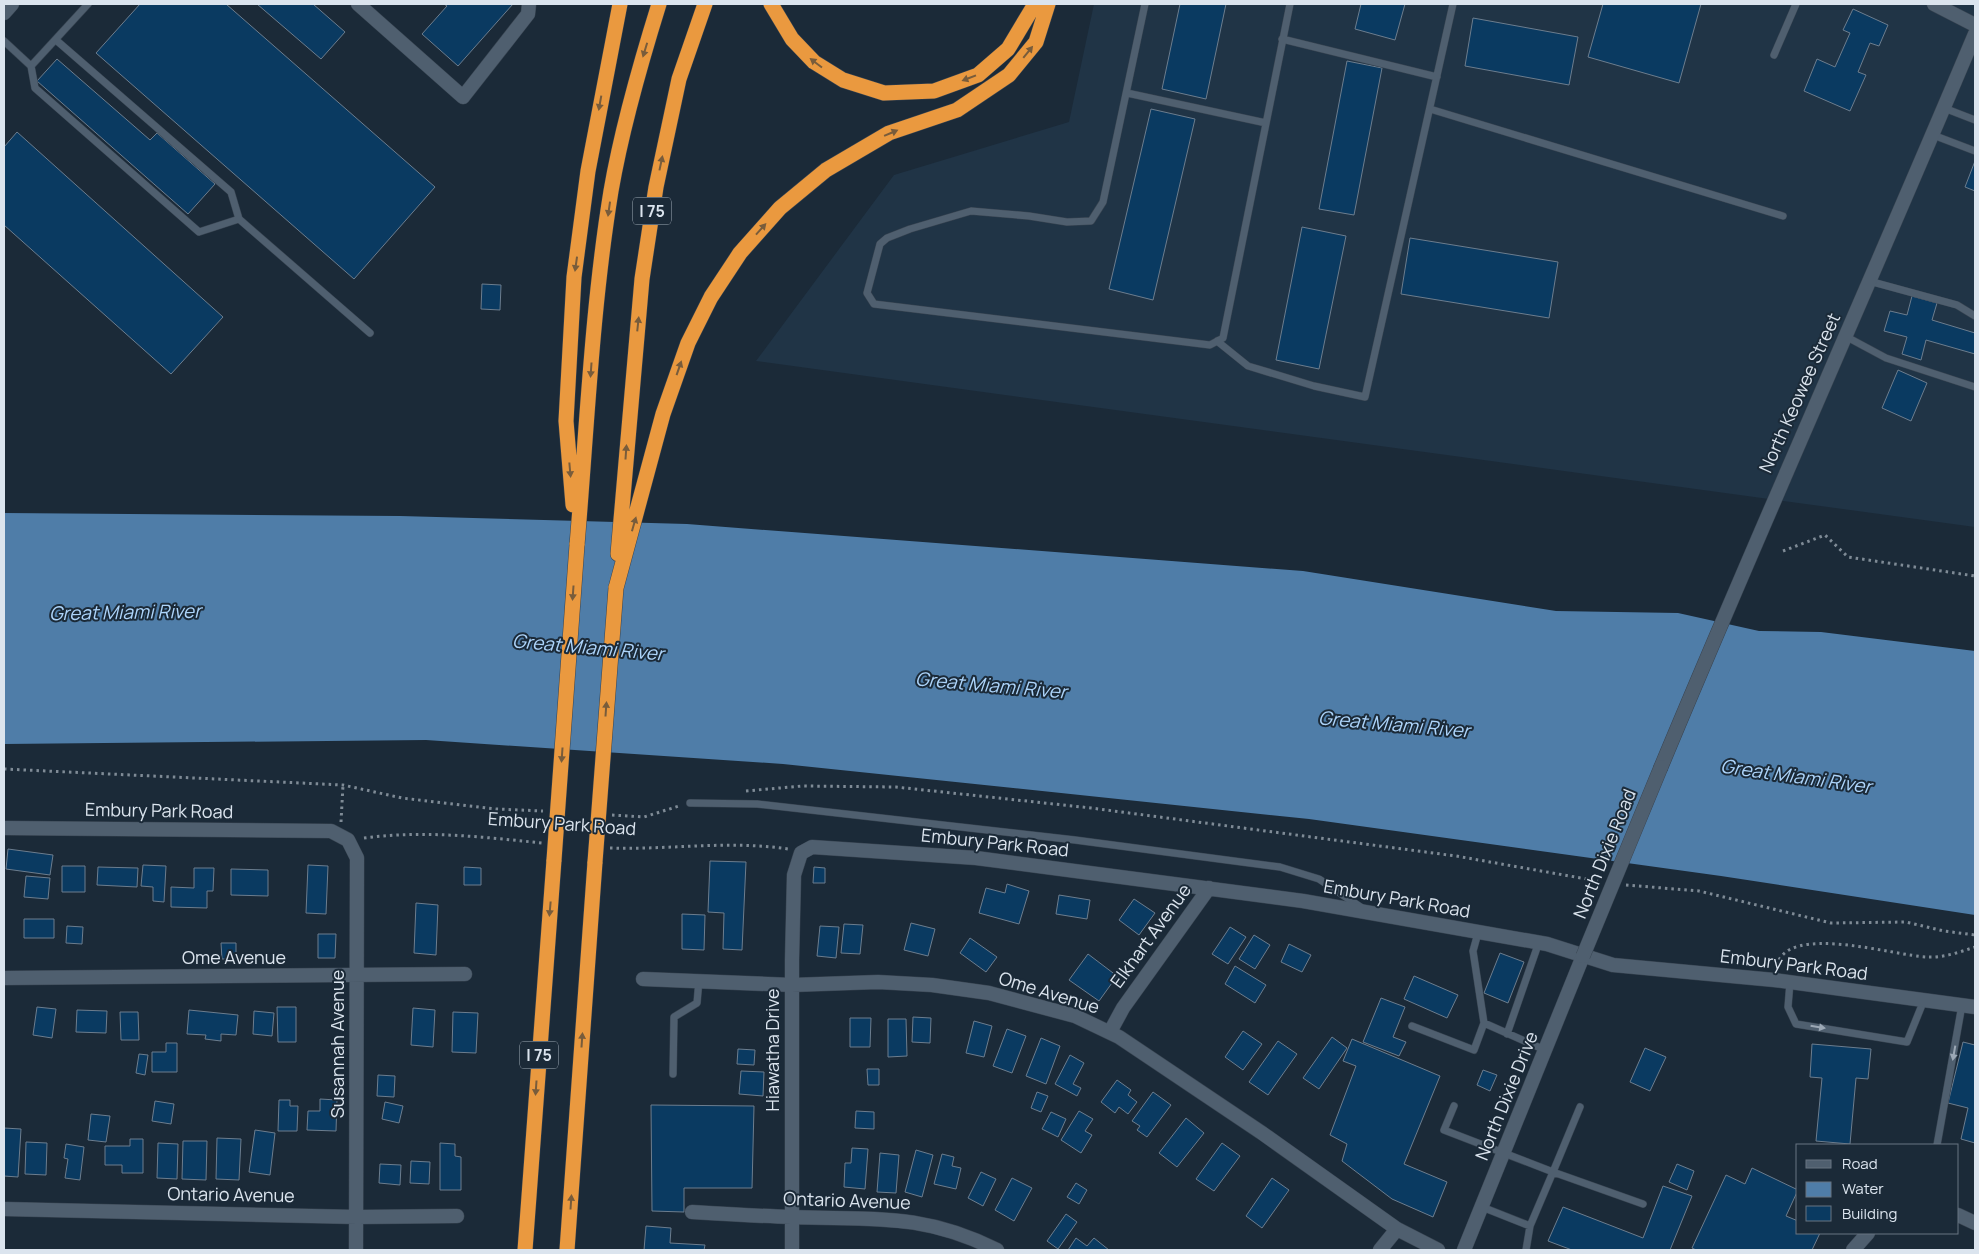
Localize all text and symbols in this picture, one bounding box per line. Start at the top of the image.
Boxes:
one-way arrow [640,43,648,58]
one-way arrow [1023,46,1034,59]
one-way arrow [810,57,823,68]
one-way arrow [961,74,976,82]
one-way arrow [596,95,604,111]
one-way arrow [884,129,899,137]
one-way arrow [657,155,665,170]
road number: I 75 [633,198,671,225]
one-way arrow [605,201,613,217]
one-way arrow [756,223,767,236]
one-way arrow [572,256,580,272]
street label: North Keowee Street [1753,309,1845,476]
one-way arrow [634,315,642,331]
one-way arrow [675,360,683,375]
one-way arrow [586,362,594,378]
one-way arrow [622,443,630,459]
one-way arrow [566,462,574,478]
one-way arrow [630,516,638,531]
one-way arrow [569,585,577,601]
water label: Great Miami River [49,598,203,626]
water label: Great Miami River [511,627,667,667]
water label: Great Miami River [914,665,1070,705]
one-way arrow [603,700,611,716]
water label: Great Miami River [1317,704,1473,744]
one-way arrow [557,748,565,764]
water label: Great Miami River [1719,753,1875,800]
street label: North Dixie Road [1567,785,1641,922]
street label: Embury Park Road [85,797,233,823]
street label: Embury Park Road [487,806,637,840]
street label: Embury Park Road [920,822,1070,862]
street label: Embury Park Road [1322,873,1472,923]
street label: Elkhart Avenue [1104,879,1196,992]
one-way arrow [546,901,554,917]
street label: Embury Park Road [1719,943,1869,985]
street label: Ome Avenue [182,945,286,969]
street label: Ome Avenue [996,965,1103,1019]
street label: Susannah Avenue [325,970,349,1118]
street label: Hiawatha Drive [760,988,784,1112]
one-way arrow [1811,1024,1827,1032]
street label: North Dixie Drive [1469,1028,1543,1164]
one-way arrow [578,1031,586,1047]
road number: I 75 [520,1042,558,1068]
one-way arrow [1949,1045,1957,1061]
one-way arrow [532,1080,540,1096]
legend [1796,1144,1959,1234]
text: Road [1842,1153,1878,1174]
text: Water [1842,1178,1884,1199]
street label: Ontario Avenue [167,1181,295,1207]
street label: Ontario Avenue [783,1186,911,1214]
one-way arrow [567,1193,575,1209]
text: Building [1842,1203,1897,1224]

